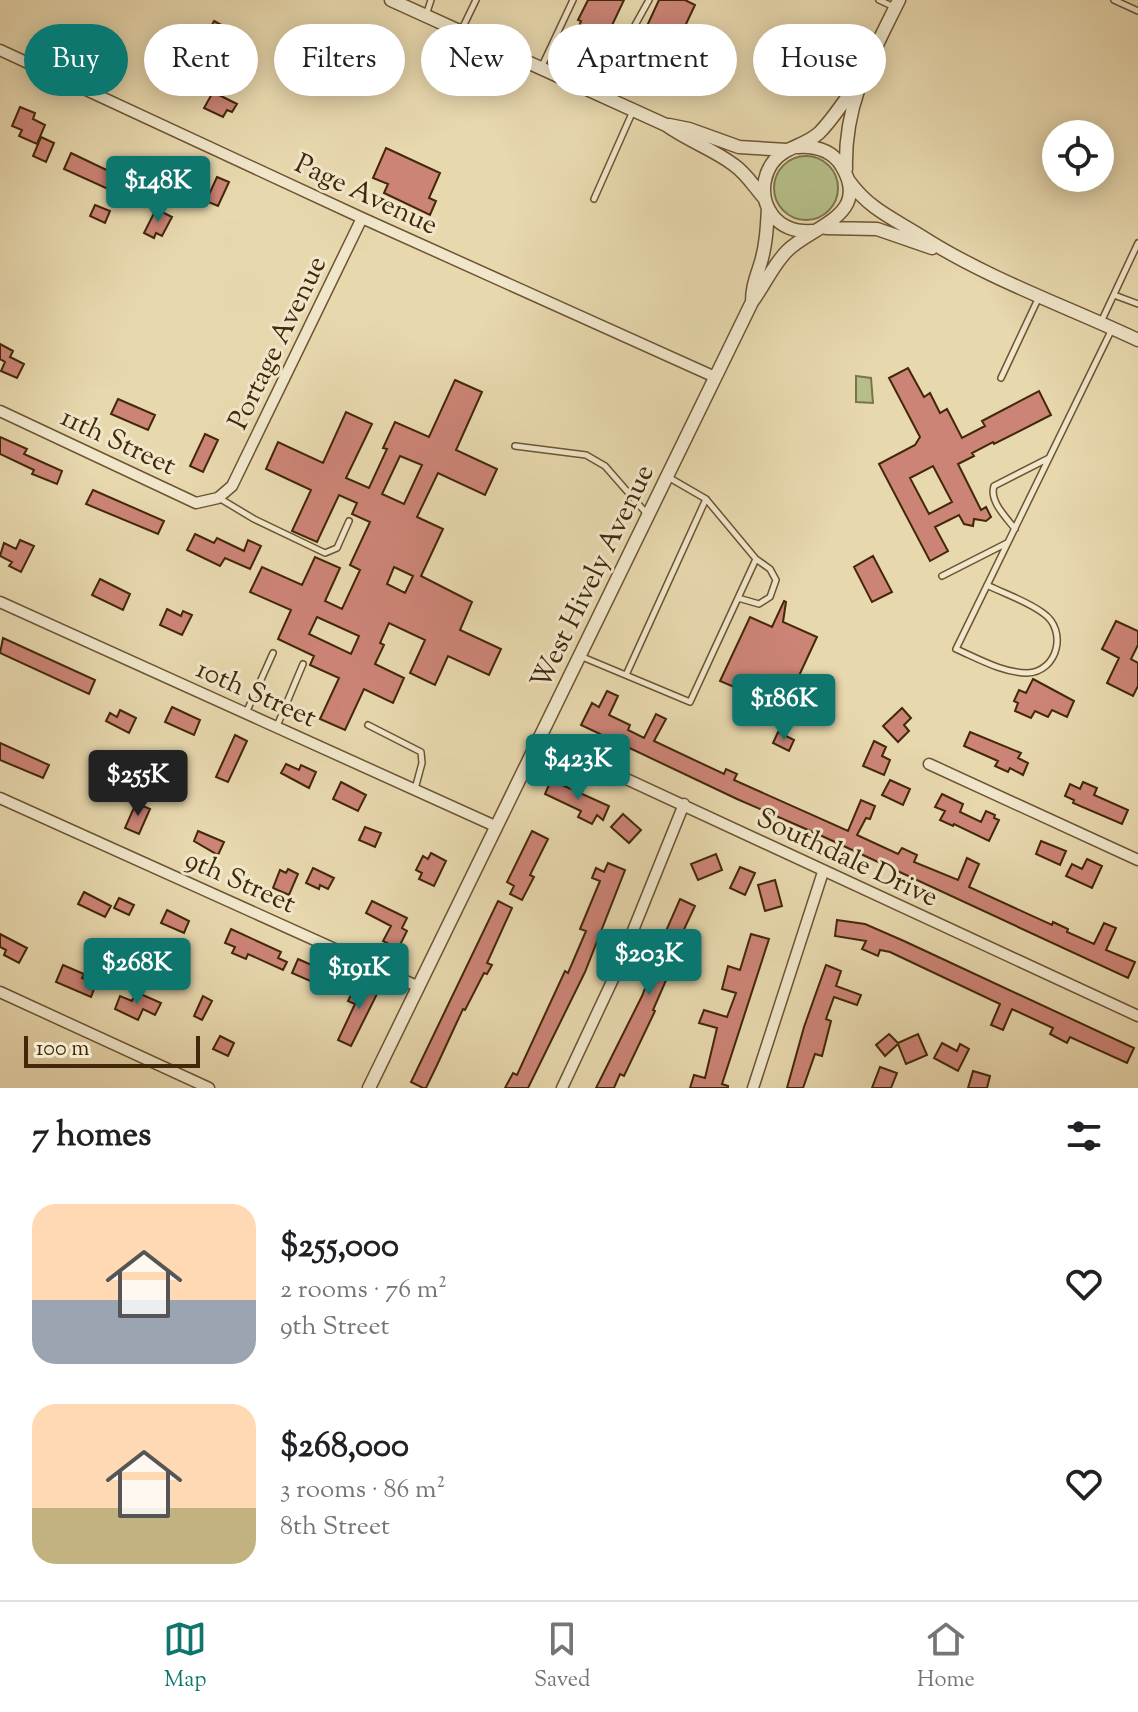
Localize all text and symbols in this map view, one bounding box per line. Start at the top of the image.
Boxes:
chip: Buy [24,24,128,96]
chip: Rent [144,24,258,96]
chip: Filters [274,24,405,96]
chip: New [421,24,532,96]
chip: Apartment [548,24,737,96]
chip: House [753,24,886,96]
map controls [1042,120,1114,192]
button: locate [1042,120,1114,192]
street label: Page Avenue [287,145,444,246]
pin: $148K [102,156,214,224]
text: $148K [124,163,192,200]
street label: Portage Avenue [219,250,338,437]
street label: 11th Street [53,399,182,487]
street label: West Hively Avenue [522,458,666,696]
street label: 10th Street [189,650,323,739]
pin: $186K [728,674,840,742]
text: $186K [750,681,818,718]
pin: $423K [522,734,634,802]
text: $423K [544,741,612,778]
pin: $255K [82,750,194,818]
text: $255K [107,757,169,794]
street label: Southdale Drive [749,799,944,918]
street label: 9th Street [178,841,302,925]
pin: $203K [593,929,705,997]
text: $203K [614,936,684,973]
pin: $268K [81,938,193,1006]
pin: $191K [303,943,415,1011]
text: $268K [102,945,172,982]
text: $191K [328,950,390,987]
scale bar [24,1032,200,1068]
text: 100 m [36,1034,89,1066]
text: 7 homes [32,1112,151,1161]
icon: filters [1062,1114,1106,1158]
text: $255,000 [280,1223,399,1272]
icon: home [96,1236,192,1332]
icon: heart [1062,1262,1106,1306]
text: 2 rooms · 76 m² [280,1272,447,1309]
text: 9th Street [280,1309,389,1346]
text: $268,000 [280,1423,409,1472]
icon: home [96,1436,192,1532]
icon: heart [1062,1462,1106,1506]
text: 3 rooms · 86 m² [280,1472,445,1509]
text: 8th Street [280,1509,390,1546]
tab: Map [163,1617,207,1697]
tab: Saved [534,1617,590,1697]
tab: Home [917,1617,975,1697]

